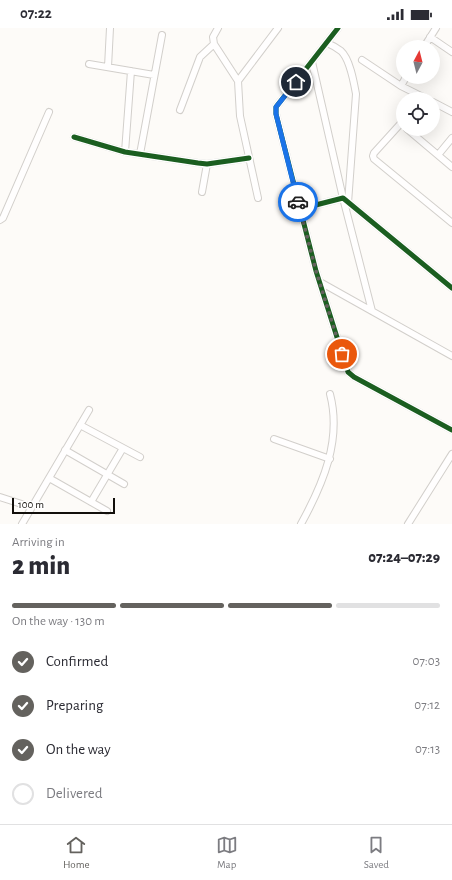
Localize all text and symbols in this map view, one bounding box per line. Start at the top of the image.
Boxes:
text: 07:22 [20,6,52,21]
north arrow [396,40,440,84]
map controls [396,40,440,136]
pin [279,65,313,99]
icon: home [285,71,307,93]
button: locate [396,92,440,136]
courier [278,182,318,222]
icon: car [287,191,309,213]
pin [325,337,359,371]
icon: bag [331,343,353,365]
scale bar [12,496,115,515]
text: 100 m [18,499,44,510]
text: Arriving in [12,536,65,549]
text: 07:24–07:29 [368,550,440,565]
text: 2 min [12,553,70,579]
text: On the way · 130 m [12,615,105,628]
icon: check [12,651,34,673]
text: Confirmed [46,654,108,669]
text: 07:03 [413,655,440,668]
icon: check [12,695,34,717]
text: Preparing [46,698,103,713]
text: 07:12 [414,699,440,712]
icon: check [12,739,34,761]
text: On the way [46,742,111,757]
text: 07:13 [415,743,440,756]
text: Delivered [46,786,103,801]
tab: Home [63,834,90,871]
tab: Map [216,834,238,871]
tab: Saved [364,834,389,871]

